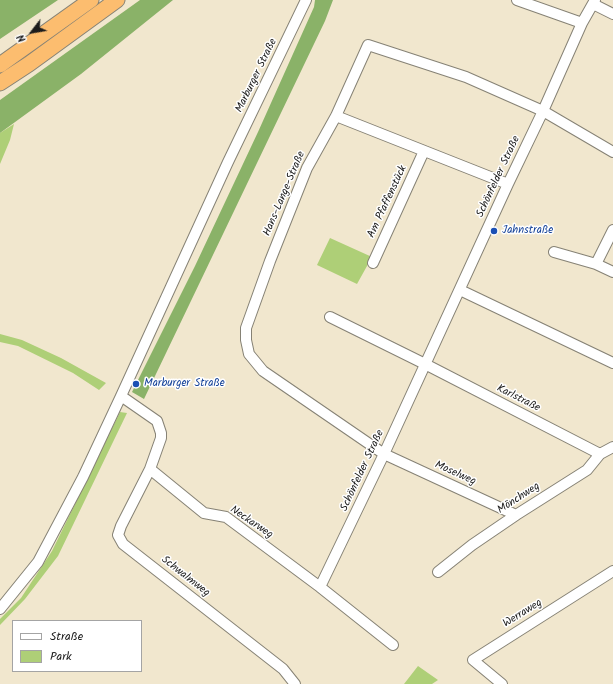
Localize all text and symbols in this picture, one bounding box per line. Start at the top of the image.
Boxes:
north arrow [12,12,52,52]
text: N [12,31,31,46]
street label: Marburger Straße [233,37,281,115]
street label: Schönfelder Straße [474,134,524,220]
street label: Hans-Lange-Straße [261,150,309,238]
street label: Am Pfaffenstück [365,164,411,240]
place label: Jahnstraße [502,224,553,238]
marker: Jahnstraße [489,226,499,236]
place label: Marburger Straße [144,377,225,391]
marker: Marburger Straße [131,379,141,389]
street label: Karlstraße [494,382,542,416]
street label: Schönfelder Straße [338,428,388,514]
street label: Moselweg [432,459,478,489]
street label: Mönchweg [495,480,543,518]
street label: Neckarweg [227,504,275,542]
street label: Schwalmweg [158,554,212,600]
street label: Werraweg [501,597,545,631]
legend [12,620,142,672]
text: Straße [50,627,83,646]
text: Park [50,647,72,666]

